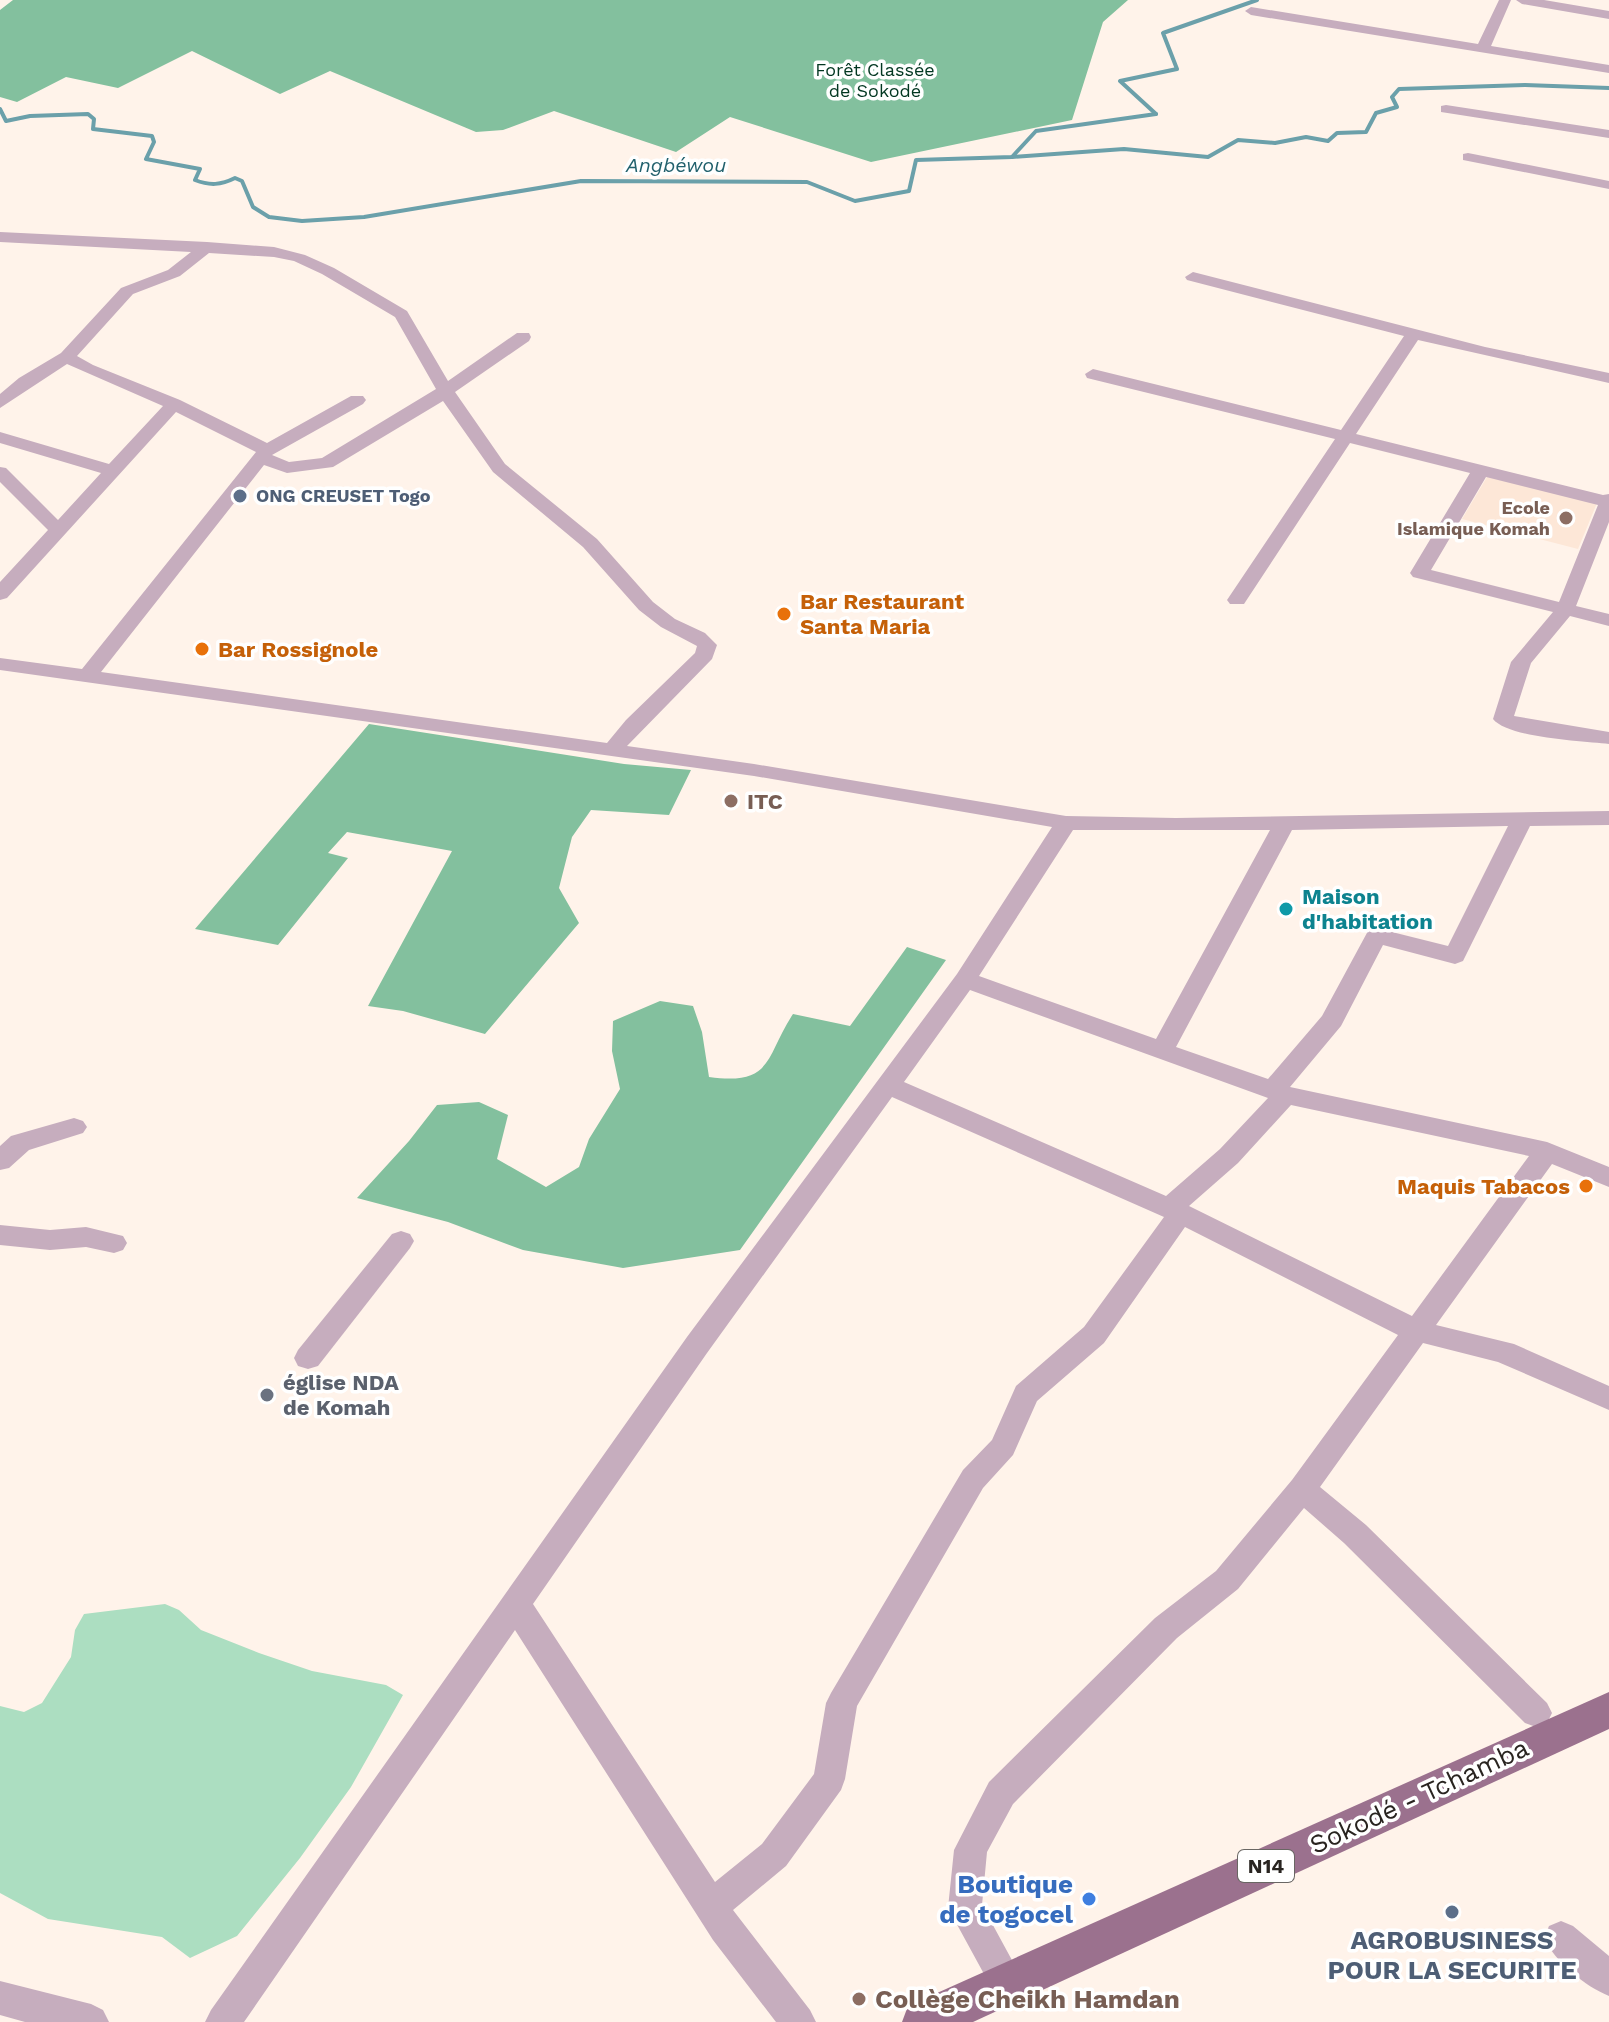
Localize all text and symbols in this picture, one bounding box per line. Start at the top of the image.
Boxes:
park label: Forêt Classée de Sokodé [815,59,935,101]
water label: Angbéwou [625,153,726,177]
place label: ONG CREUSET Togo [256,485,431,506]
marker: ONG CREUSET Togo [231,487,249,505]
place label: Ecole Islamique Komah [1397,497,1550,539]
marker: Ecole Islamique Komah [1557,509,1575,527]
place label: Bar Restaurant Santa Maria [800,589,964,639]
marker: Bar Restaurant Santa Maria [775,605,793,623]
place label: Bar Rossignole [218,637,378,662]
marker: Bar Rossignole [193,640,211,658]
place label: ITC [747,789,783,814]
marker: ITC [722,792,740,810]
place label: Maison d'habitation [1302,884,1433,934]
marker: Maison d'habitation [1277,900,1295,918]
place label: Maquis Tabacos [1397,1174,1570,1199]
marker: Maquis Tabacos [1577,1177,1595,1195]
place label: église NDA de Komah [283,1370,399,1420]
marker: église NDA de Komah [258,1386,276,1404]
street label: Sokodé - Tchamba [1305,1732,1533,1860]
road number: N14 [1238,1850,1294,1882]
place label: Boutique de togocel [939,1869,1073,1929]
marker: Boutique de togocel [1080,1890,1098,1908]
marker: AGROBUSINESS POUR LA SECURITE [1443,1903,1461,1921]
place label: AGROBUSINESS POUR LA SECURITE [1327,1925,1577,1985]
place label: Collège Cheikh Hamdan [875,1984,1180,2014]
marker: Collège Cheikh Hamdan [850,1990,868,2008]

